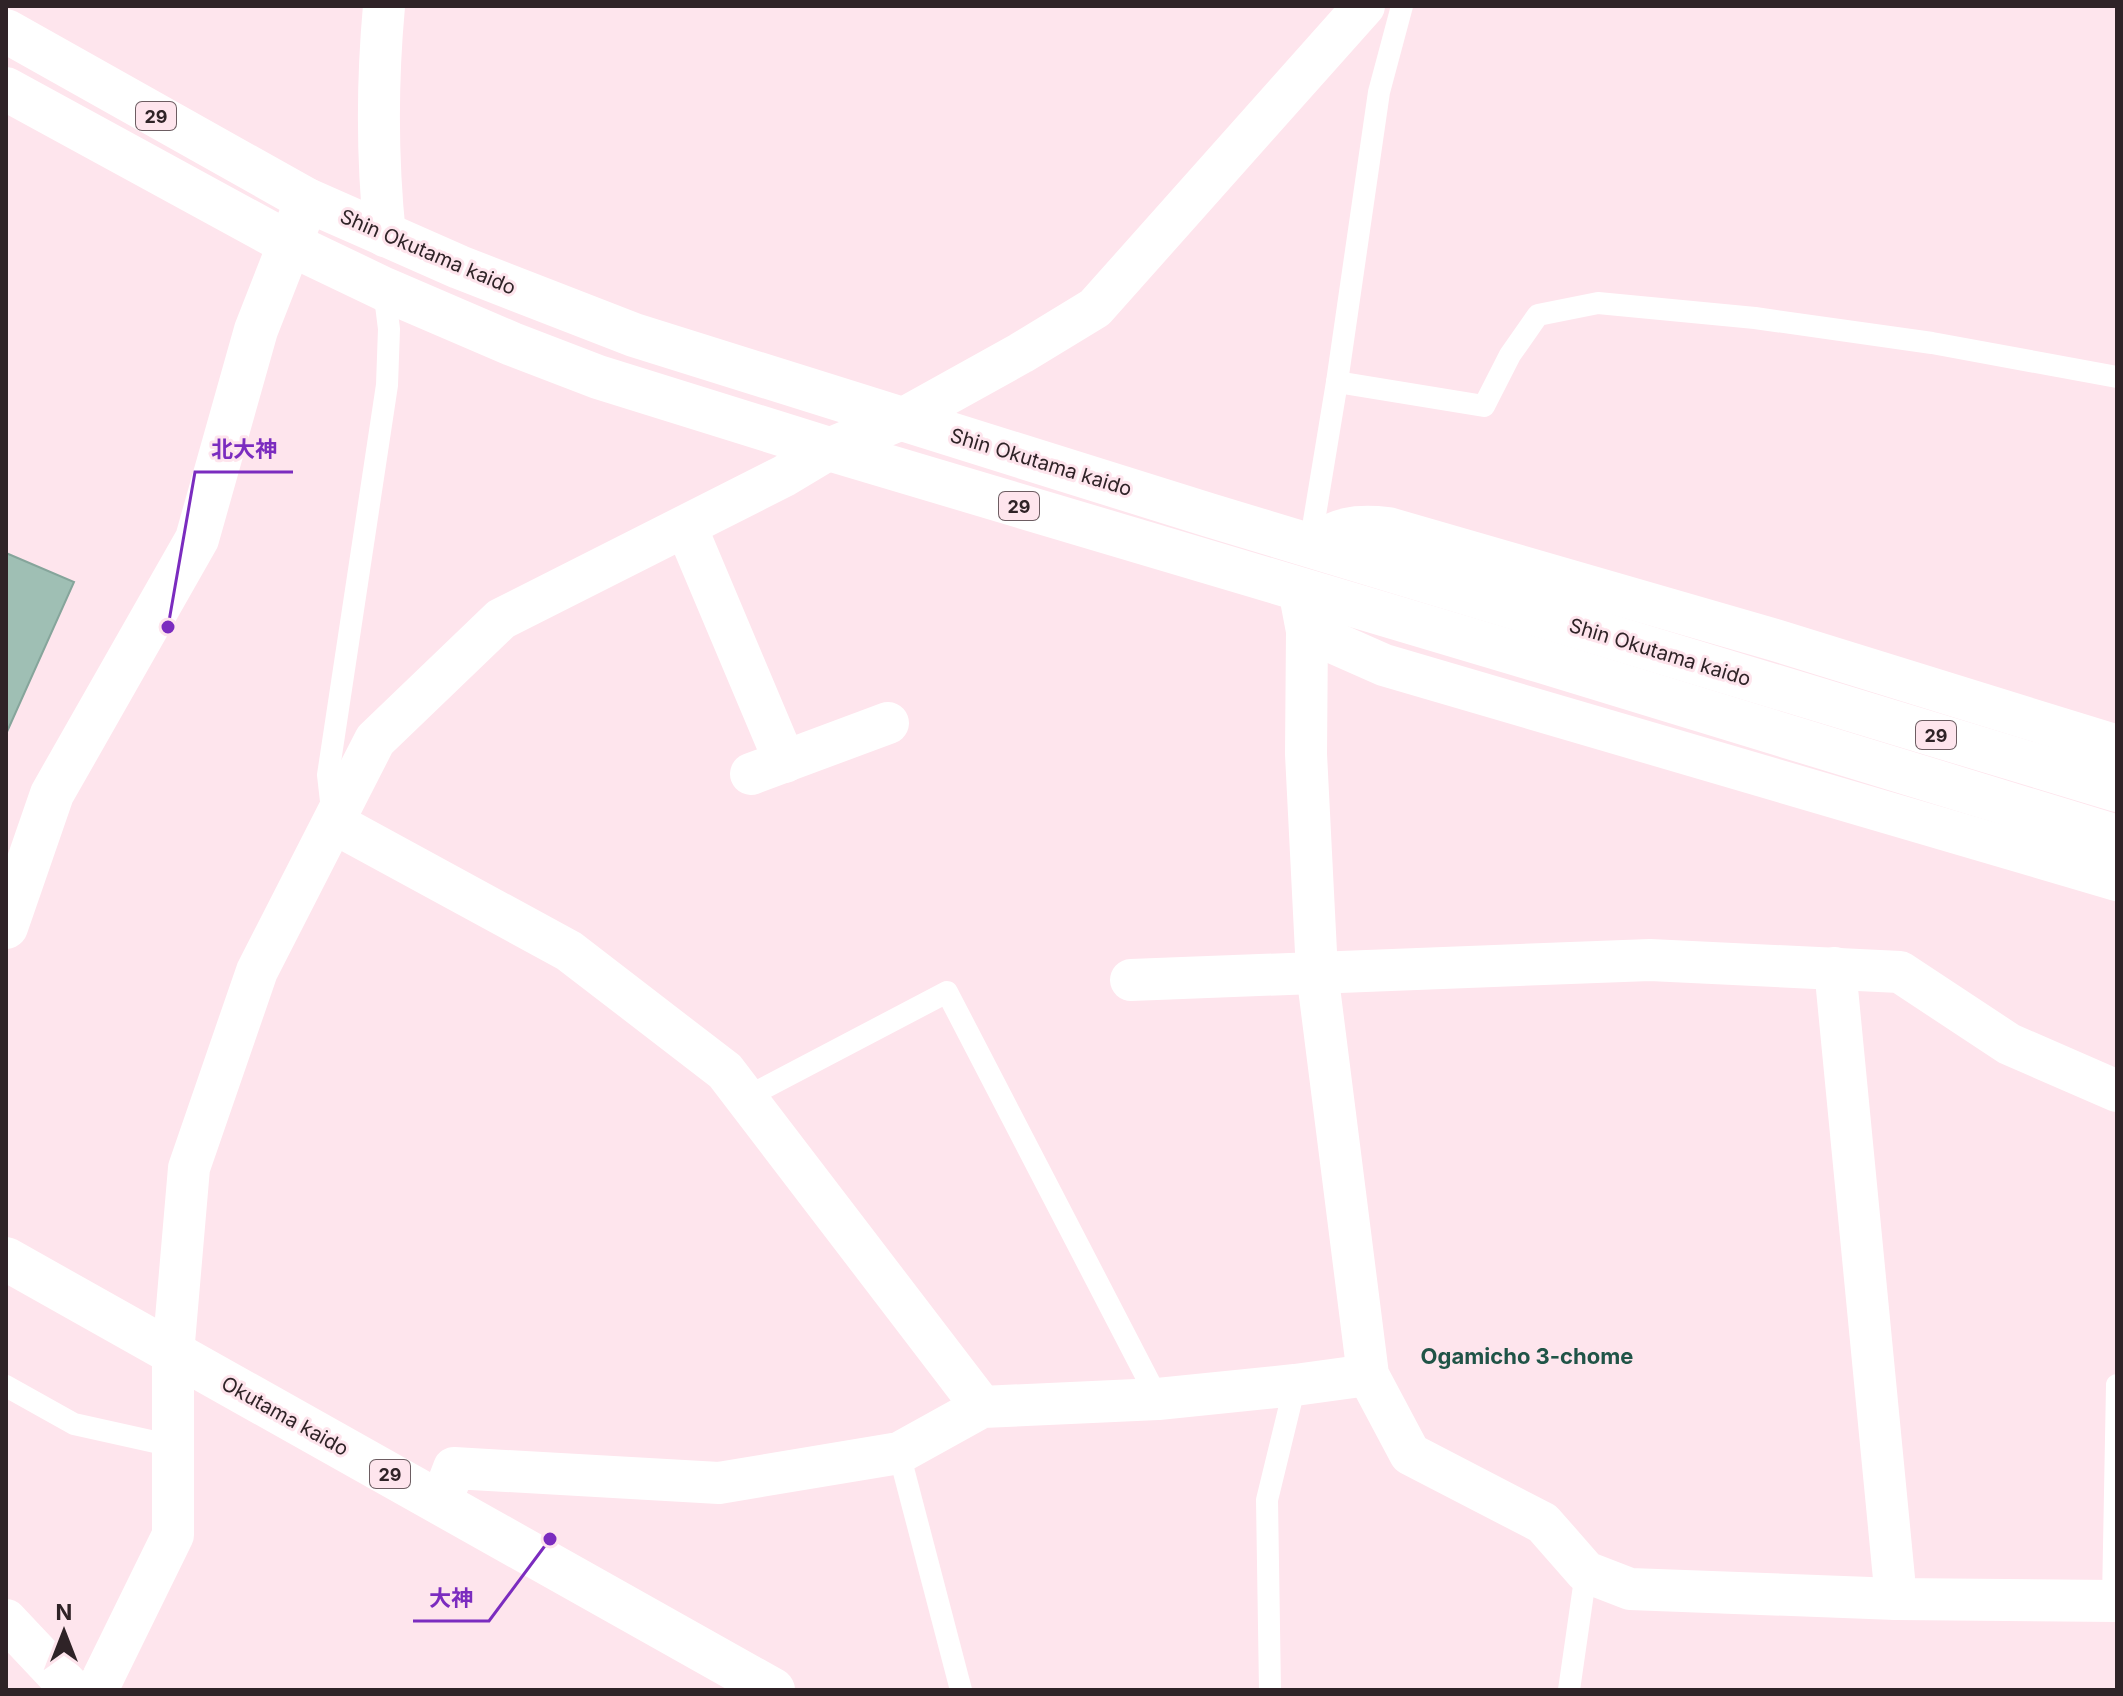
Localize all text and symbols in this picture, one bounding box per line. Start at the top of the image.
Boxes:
road number: 29 [136,102,176,130]
street label: Shin Okutama kaido [337,204,519,300]
street label: Shin Okutama kaido [947,423,1135,501]
callout: 北大神 [195,426,293,472]
text: 北大神 [211,436,277,462]
road number: 29 [999,492,1039,520]
street label: Shin Okutama kaido [1566,613,1754,691]
road number: 29 [1916,721,1956,749]
district label: Ogamicho 3-chome [1421,1343,1633,1369]
street label: Okutama kaido [217,1371,353,1461]
road number: 29 [370,1460,410,1488]
callout: 大神 [413,1575,489,1621]
text: 大神 [429,1585,473,1611]
north arrow [24,1592,104,1672]
text: N [56,1599,72,1625]

